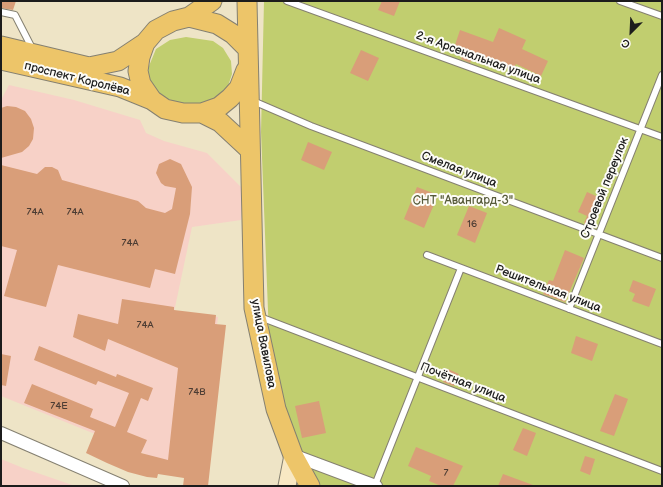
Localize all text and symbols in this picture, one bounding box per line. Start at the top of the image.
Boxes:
north arrow [611,12,651,52]
street label: 2-я Арсенальная улица [414,29,542,87]
text: С [620,36,632,51]
street label: проспект Королёва [23,59,131,99]
street label: Строевой переулок [578,135,632,241]
street label: Смелая улица [419,149,499,191]
park label: СНТ "Авангард-3" [413,194,513,208]
house number: 74А [26,206,44,218]
house number: 74А [66,206,84,218]
house number: 16 [467,218,477,230]
house number: 74А [121,237,139,249]
street label: Решительная улица [493,262,603,316]
street label: улица Вавилова [247,298,279,390]
house number: 74А [136,319,154,331]
street label: Почётная улица [418,360,508,406]
house number: 74В [188,386,206,398]
house number: 74Е [50,400,68,412]
house number: 7 [444,467,448,479]

